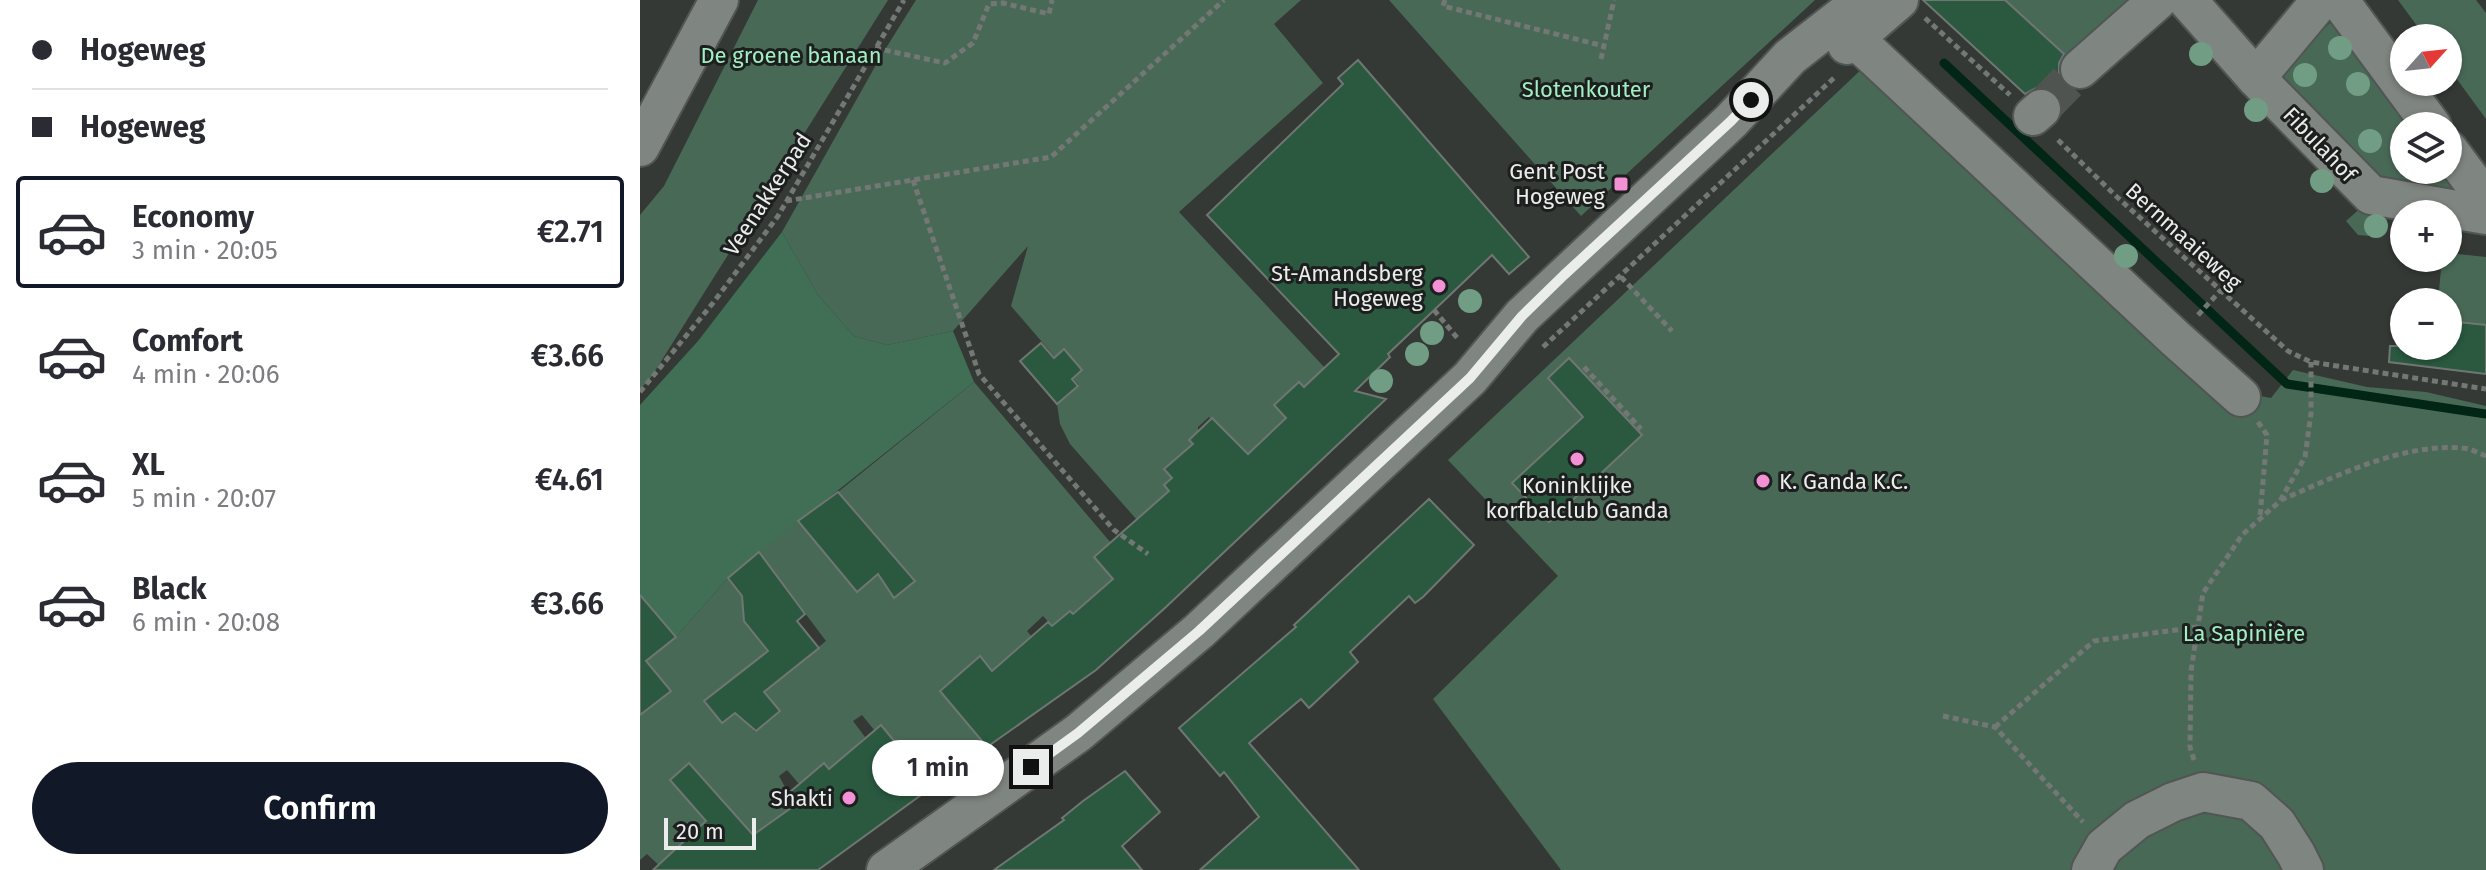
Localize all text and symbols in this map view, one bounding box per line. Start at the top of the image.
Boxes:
north arrow [2390,24,2462,96]
map controls [2390,24,2462,360]
text: Hogeweg [80,32,206,68]
park label: De groene banaan [700,42,882,69]
park label: Slotenkouter [1522,76,1651,103]
route start [1733,82,1769,118]
street label: Fibulahof [2277,101,2363,189]
text: Hogeweg [80,109,206,145]
button: layers [2390,112,2462,184]
street label: Veenakkerpad [718,128,817,261]
place label: Gent Post Hogeweg [1509,158,1606,210]
marker: Gent Post Hogeweg [1612,175,1630,193]
street label: Bernmaaieweg [2120,177,2248,296]
icon: car [36,196,108,268]
text: Economy [132,199,254,235]
button: + [2390,200,2462,272]
text: €2.71 [537,214,604,250]
text: 3 min · 20:05 [132,235,278,266]
place label: St-Amandsberg Hogeweg [1271,260,1424,312]
marker: St-Amandsberg Hogeweg [1430,277,1448,295]
button: − [2390,288,2462,360]
icon: car [36,320,108,392]
text: Comfort [132,323,243,359]
text: €3.66 [531,338,604,374]
text: 4 min · 20:06 [132,359,280,390]
icon: car [36,444,108,516]
text: XL [132,447,165,483]
marker: Koninklijke korfbalclub Ganda [1568,450,1586,468]
text: €4.61 [535,462,604,498]
place label: K. Ganda K.C. [1779,468,1908,495]
place label: Koninklijke korfbalclub Ganda [1485,472,1669,524]
marker: K. Ganda K.C. [1754,472,1772,490]
text: 5 min · 20:07 [132,483,276,514]
icon: car [36,568,108,640]
text: Black [132,571,207,607]
text: €3.66 [531,586,604,622]
text: 6 min · 20:08 [132,607,280,638]
park label: La Sapinière [2183,620,2305,647]
callout: 1 min [871,739,1003,795]
route end [1013,749,1049,785]
text: 1 min [907,752,969,783]
button: Confirm [32,762,608,854]
place label: Shakti [771,785,833,812]
marker: Shakti [840,789,858,807]
scale bar [664,814,756,850]
text: 20 m [676,818,724,845]

